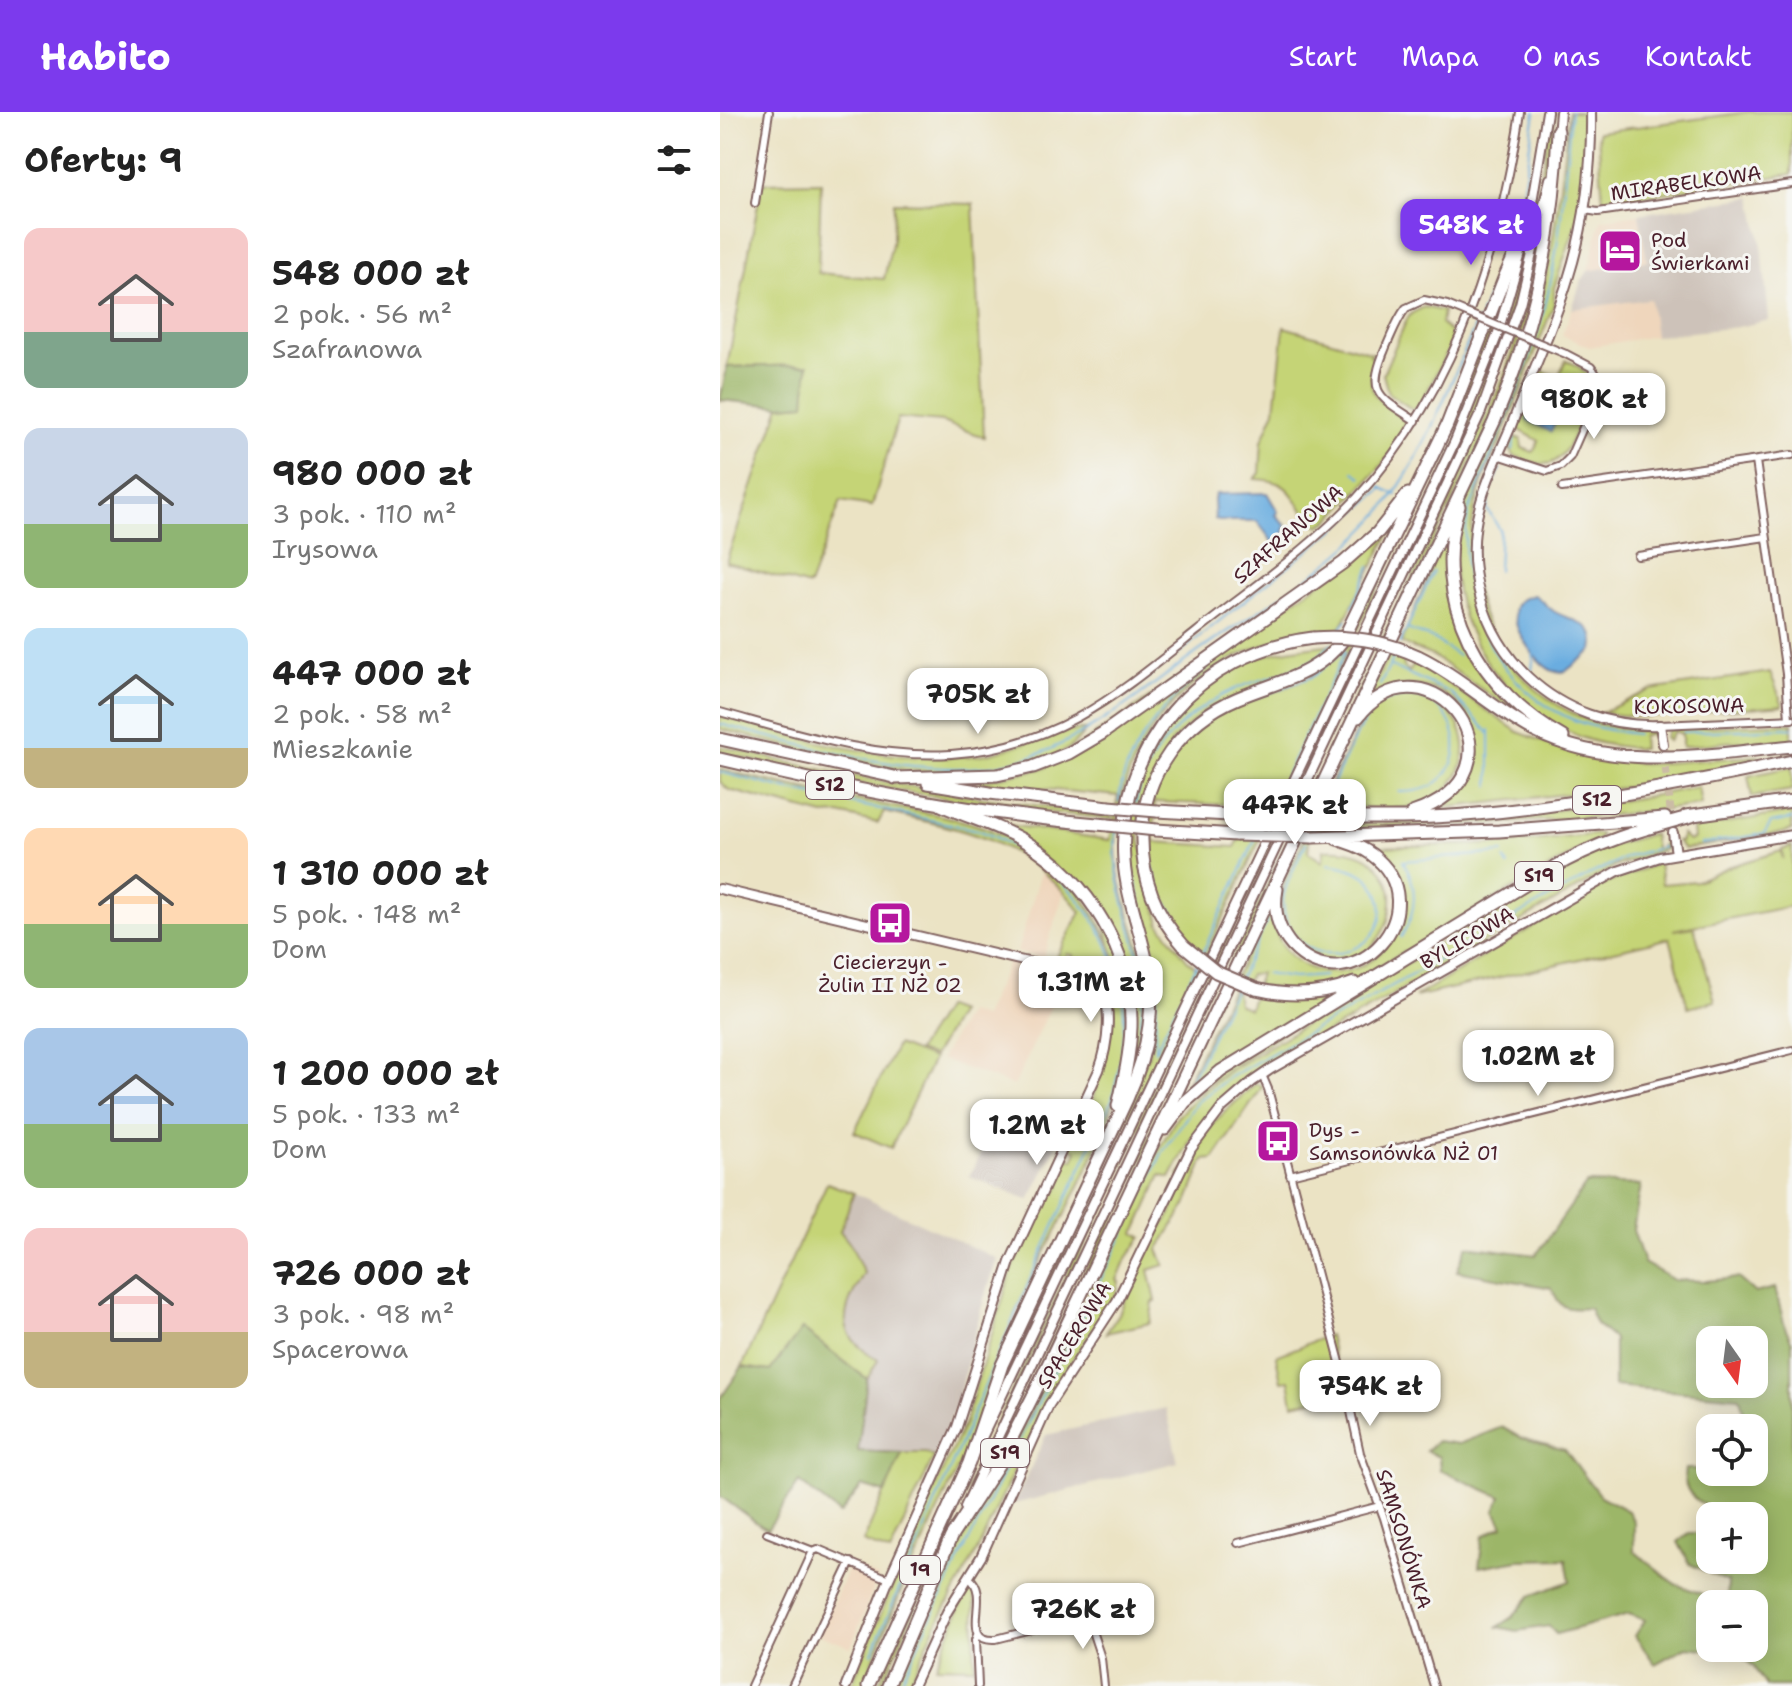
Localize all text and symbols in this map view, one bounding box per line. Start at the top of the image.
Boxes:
text: Habito [40,31,171,82]
text: Start [1289,37,1357,75]
text: Mapa [1401,37,1479,75]
text: O nas [1523,37,1601,75]
text: Kontakt [1645,37,1752,75]
text: Oferty: 9 [24,137,183,183]
icon: filters [652,138,696,182]
street label: MIRABELKOWA [1609,160,1763,206]
pin: 548K zł [1397,199,1545,267]
text: 548K zł [1418,207,1524,242]
hotel icon: Pod Świerkami [1596,227,1644,275]
place label: Pod Świerkami [1651,227,1750,276]
text: 548 000 zł [272,250,469,296]
icon: home [88,260,184,356]
text: 2 pok. · 56 m² [272,296,452,331]
text: Szafranowa [272,331,422,366]
pin: 980K zł [1520,373,1668,441]
text: 980K zł [1540,381,1648,416]
text: 980 000 zł [272,450,472,496]
icon: home [88,460,184,556]
street label: SZAFRANOWA [1227,479,1349,589]
text: 3 pok. · 110 m² [272,496,457,531]
text: Irysowa [272,531,378,566]
text: 447 000 zł [272,650,471,696]
icon: home [88,660,184,756]
pin: 705K zł [904,668,1052,736]
text: 705K zł [925,676,1031,711]
street label: KOKOSOWA [1633,692,1745,720]
text: 2 pok. · 58 m² [272,696,452,731]
text: Mieszkanie [272,731,413,766]
road number: S12 [806,771,854,799]
pin: 447K zł [1221,779,1369,847]
road number: S12 [1573,786,1621,814]
text: 447K zł [1242,787,1348,822]
text: 1 310 000 zł [272,850,489,896]
icon: home [88,860,184,956]
road number: S19 [1515,862,1563,890]
text: 5 pok. · 148 m² [272,896,462,931]
bus stop icon: Ciecierzyn - Żulin II NŻ 02 [866,899,914,947]
street label: BYLICOWA [1416,901,1518,975]
text: Dom [272,931,327,966]
place label: Ciecierzyn - Żulin II NŻ 02 [818,949,962,998]
pin: 1.31M zł [1008,956,1174,1024]
text: 1.31M zł [1037,964,1145,999]
pin: 1.02M zł [1455,1030,1621,1098]
text: 1.02M zł [1481,1038,1595,1073]
text: 1 200 000 zł [272,1050,499,1096]
icon: home [88,1060,184,1156]
text: 5 pok. · 133 m² [272,1096,461,1131]
pin: 1.2M zł [963,1099,1111,1167]
text: 1.2M zł [988,1107,1086,1142]
bus stop icon: Dys - Samsonówka NŻ 01 [1254,1117,1302,1165]
place label: Dys - Samsonówka NŻ 01 [1309,1117,1498,1166]
text: Dom [272,1131,327,1166]
text: 726 000 zł [272,1250,470,1296]
icon: home [88,1260,184,1356]
street label: SPACEROWA [1031,1277,1117,1393]
text: 3 pok. · 98 m² [272,1296,454,1331]
north arrow [1696,1326,1768,1398]
map controls [1696,1326,1768,1662]
text: Spacerowa [272,1331,408,1366]
pin: 754K zł [1296,1360,1444,1428]
text: 754K zł [1318,1368,1422,1403]
button: locate [1696,1414,1768,1486]
road number: S19 [981,1439,1029,1467]
street label: SAMSONÓWKA [1370,1466,1438,1612]
button: + [1696,1502,1768,1574]
road number: 19 [900,1556,940,1584]
pin: 726K zł [1009,1583,1157,1651]
button: − [1696,1590,1768,1662]
text: 726K zł [1030,1591,1136,1626]

